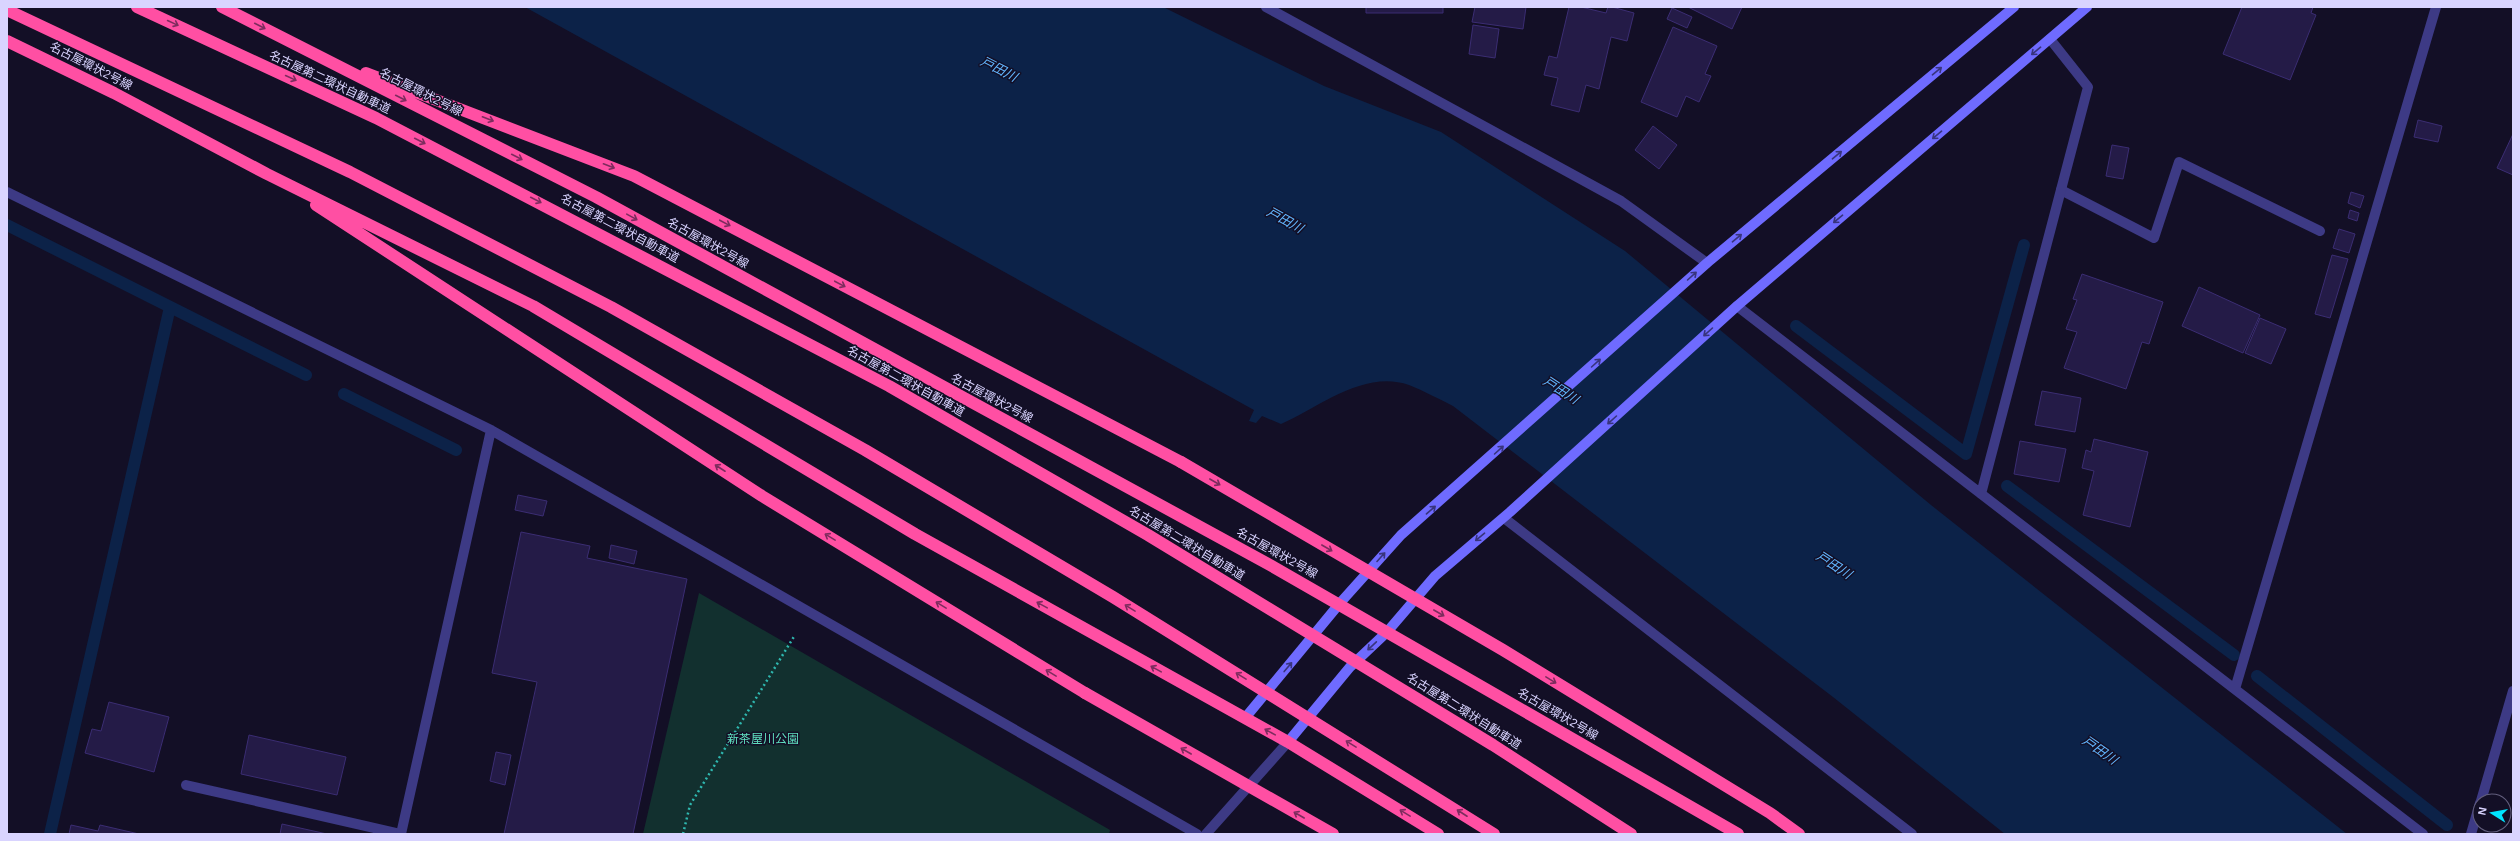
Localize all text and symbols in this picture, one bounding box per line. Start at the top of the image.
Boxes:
one-way arrow [166,20,178,27]
one-way arrow [254,23,266,30]
street label: 名古屋環状2号線 [47,39,135,93]
one-way arrow [2031,46,2042,55]
street label: 名古屋第二環状自動車道 [267,48,393,116]
water label: 戸田川 [978,53,1022,85]
street label: 名古屋環状2号線 [377,65,465,119]
one-way arrow [1931,67,1942,76]
one-way arrow [284,75,296,82]
one-way arrow [395,95,407,102]
one-way arrow [481,116,493,124]
one-way arrow [1932,130,1943,139]
one-way arrow [414,138,426,145]
one-way arrow [1831,150,1842,159]
one-way arrow [510,154,522,161]
one-way arrow [602,162,614,170]
street label: 名古屋第二環状自動車道 [558,191,682,265]
one-way arrow [530,197,542,204]
water label: 戸田川 [1264,204,1307,237]
one-way arrow [626,214,638,222]
street label: 名古屋環状2号線 [665,215,751,271]
one-way arrow [1833,215,1844,224]
one-way arrow [719,220,731,228]
one-way arrow [1732,233,1742,242]
one-way arrow [1687,272,1697,281]
one-way arrow [834,281,846,288]
one-way arrow [1703,328,1713,337]
street label: 名古屋第二環状自動車道 [845,343,967,419]
one-way arrow [1590,359,1600,368]
street label: 名古屋環状2号線 [949,371,1035,425]
water label: 戸田川 [1541,373,1583,408]
one-way arrow [1607,415,1617,424]
one-way arrow [1494,445,1504,455]
one-way arrow [714,464,725,472]
one-way arrow [1209,479,1221,487]
street label: 名古屋第二環状自動車道 [1127,503,1247,583]
one-way arrow [1425,506,1435,515]
street label: 名古屋環状2号線 [1234,525,1320,581]
one-way arrow [824,533,836,541]
one-way arrow [1475,533,1486,542]
one-way arrow [1321,544,1333,552]
water label: 戸田川 [1814,548,1856,583]
one-way arrow [1377,552,1386,562]
one-way arrow [935,601,946,610]
one-way arrow [1037,601,1049,609]
one-way arrow [1124,603,1136,611]
one-way arrow [1433,610,1445,618]
one-way arrow [1367,641,1377,651]
one-way arrow [1283,661,1292,672]
one-way arrow [1150,664,1162,672]
one-way arrow [1046,669,1057,677]
street label: 名古屋第二環状自動車道 [1404,670,1524,752]
one-way arrow [1236,672,1247,680]
one-way arrow [1545,676,1557,684]
street label: 名古屋環状2号線 [1515,685,1601,743]
one-way arrow [1264,728,1276,735]
park label: 新茶屋川公園 [727,732,799,746]
water label: 戸田川 [2080,733,2122,768]
one-way arrow [1345,740,1357,748]
one-way arrow [1180,746,1192,754]
north arrow [2472,793,2512,833]
text: N [2476,806,2489,816]
one-way arrow [1400,809,1411,817]
one-way arrow [1457,809,1468,817]
one-way arrow [1293,810,1305,818]

